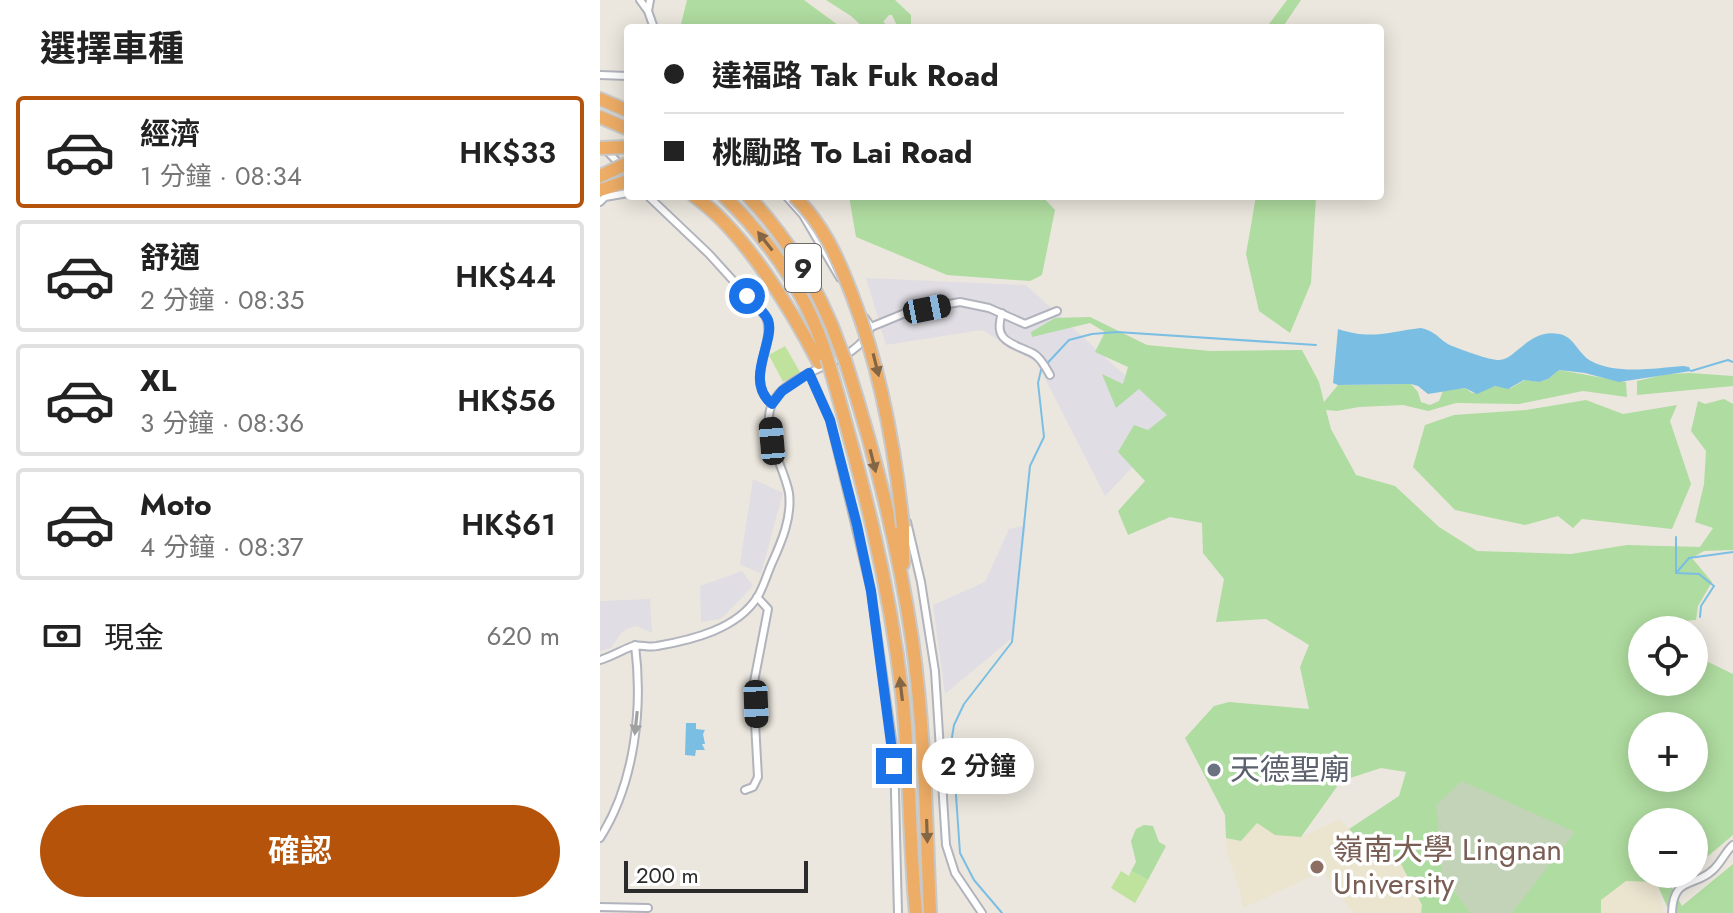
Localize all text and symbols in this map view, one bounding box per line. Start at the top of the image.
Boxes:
text: 選擇車種 [40,22,184,74]
text: 達福路 Tak Fuk Road [712,54,999,97]
text: 經濟 [140,112,200,155]
icon: car [44,116,116,188]
text: HK$33 [459,131,556,174]
text: 桃勵路 To Lai Road [712,131,973,174]
text: 1 分鐘 · 08:34 [140,157,302,195]
one-way arrow [757,231,774,251]
text: 舒適 [140,236,200,279]
icon: car [44,240,116,312]
road number: 9 [785,244,821,292]
text: HK$44 [455,255,556,298]
route start [729,278,765,314]
text: 2 分鐘 · 08:35 [140,281,304,319]
car [901,293,953,325]
one-way arrow [871,352,883,377]
text: XL [140,359,176,402]
icon: car [44,364,116,436]
text: HK$56 [457,379,556,422]
text: 3 分鐘 · 08:36 [140,404,304,442]
car [758,416,786,466]
one-way arrow [867,448,879,473]
text: Moto [140,483,212,526]
icon: car [44,488,116,560]
text: HK$61 [461,503,556,546]
text: 4 分鐘 · 08:37 [140,528,303,566]
icon: cash [40,614,84,658]
text: 現金 [104,616,164,659]
map controls [1628,616,1708,888]
button: locate [1628,616,1708,696]
text: 620 m [487,617,560,655]
one-way arrow [895,676,908,701]
car [743,680,769,728]
one-way arrow [629,710,642,735]
button: + [1628,712,1708,792]
callout: 2 分鐘 [922,738,1034,794]
text: 2 分鐘 [940,747,1016,785]
route end [876,748,912,784]
place label: 天德聖廟 [1230,748,1350,791]
marker: 天德聖廟 [1205,761,1223,779]
button: 確認 [40,805,560,897]
button: − [1628,808,1708,888]
one-way arrow [921,819,934,844]
place label: 嶺南大學 Lingnan University [1333,828,1562,905]
scale bar [624,857,808,893]
marker: 嶺南大學 Lingnan University [1308,858,1326,876]
text: 200 m [636,859,699,891]

